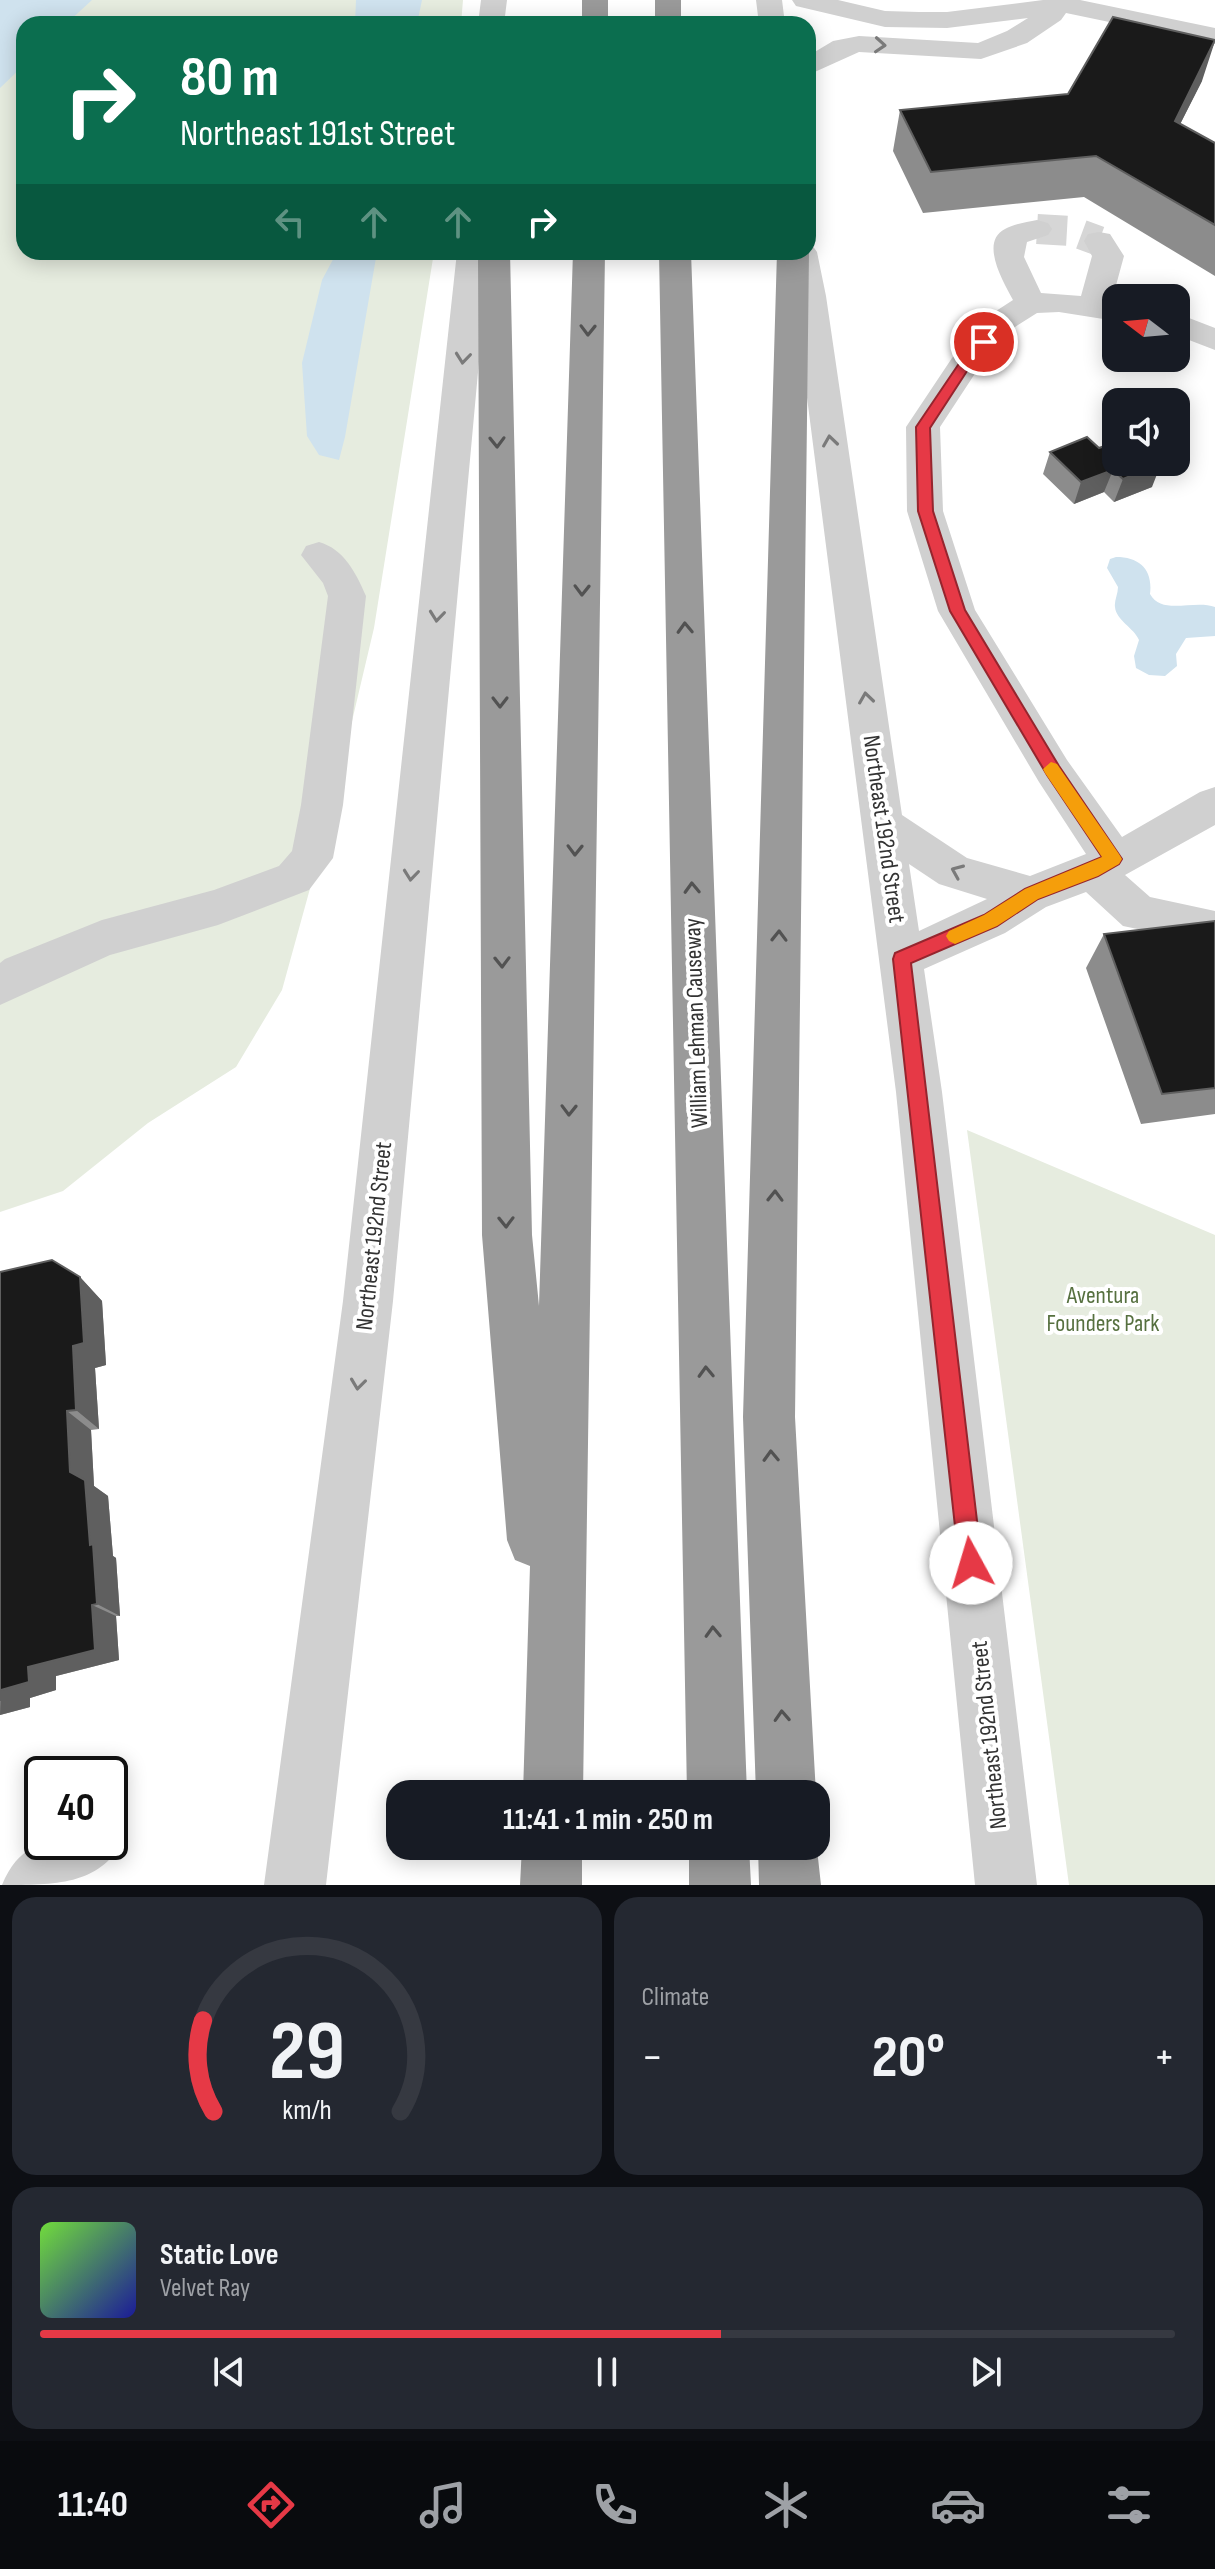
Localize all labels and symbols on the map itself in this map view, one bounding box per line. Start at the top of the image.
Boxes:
one-way arrow [874,36,887,53]
north arrow [1102,284,1190,372]
pin [950,308,1018,376]
one-way arrow [579,324,596,337]
one-way arrow [455,352,472,365]
one-way arrow [821,434,838,447]
one-way arrow [488,436,506,449]
one-way arrow [573,584,590,597]
one-way arrow [429,610,446,623]
one-way arrow [677,621,694,634]
one-way arrow [858,691,875,705]
one-way arrow [491,696,509,709]
street label: Northeast 192nd Street [856,733,912,925]
one-way arrow [567,844,584,857]
one-way arrow [951,864,965,881]
one-way arrow [402,869,419,882]
one-way arrow [684,881,701,894]
street label: William Lehman Causeway [678,918,714,1128]
one-way arrow [771,929,788,942]
one-way arrow [494,956,511,969]
one-way arrow [561,1104,578,1117]
street label: Northeast 192nd Street [350,1140,398,1332]
one-way arrow [766,1189,784,1202]
one-way arrow [498,1216,515,1229]
park label: Aventura Founders Park [1047,1281,1159,1338]
one-way arrow [697,1365,714,1378]
one-way arrow [349,1378,366,1391]
one-way arrow [762,1449,779,1462]
position arrow [929,1521,1013,1605]
one-way arrow [704,1625,722,1638]
street label: Northeast 192nd Street [965,1639,1013,1831]
one-way arrow [774,1709,791,1722]
speed limit sign: 40 [24,1756,128,1860]

